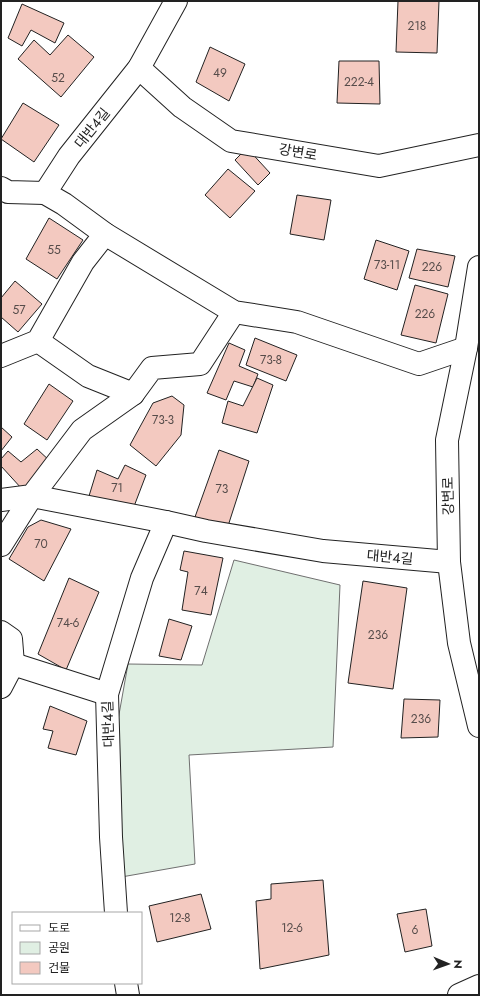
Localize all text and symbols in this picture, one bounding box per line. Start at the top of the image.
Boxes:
house number: 218 [408,17,426,35]
house number: 49 [213,64,227,82]
house number: 52 [51,69,65,87]
house number: 222-4 [344,73,374,91]
street label: 대반4길 [69,104,115,152]
street label: 강변로 [277,139,319,165]
house number: 55 [47,241,61,259]
house number: 73-11 [374,256,400,274]
house number: 226 [422,258,442,276]
house number: 57 [12,301,26,319]
house number: 226 [415,305,435,323]
house number: 73-8 [260,351,282,369]
house number: 73-3 [152,411,174,429]
street label: 강변로 [438,476,458,515]
house number: 71 [111,479,123,497]
house number: 73 [216,480,229,498]
house number: 70 [34,535,48,553]
street label: 대반4길 [366,545,414,569]
house number: 74 [194,582,208,600]
house number: 74-6 [57,614,79,632]
house number: 236 [368,626,388,644]
street label: 대반4길 [97,700,119,748]
house number: 236 [411,710,431,728]
house number: 12-8 [169,909,191,927]
legend [12,912,142,984]
text: 도로 [48,919,70,937]
house number: 12-6 [281,919,303,937]
house number: 6 [412,921,419,939]
text: 공원 [48,939,70,957]
north arrow [428,944,468,984]
text: 건물 [48,959,70,977]
text: N [450,960,466,969]

